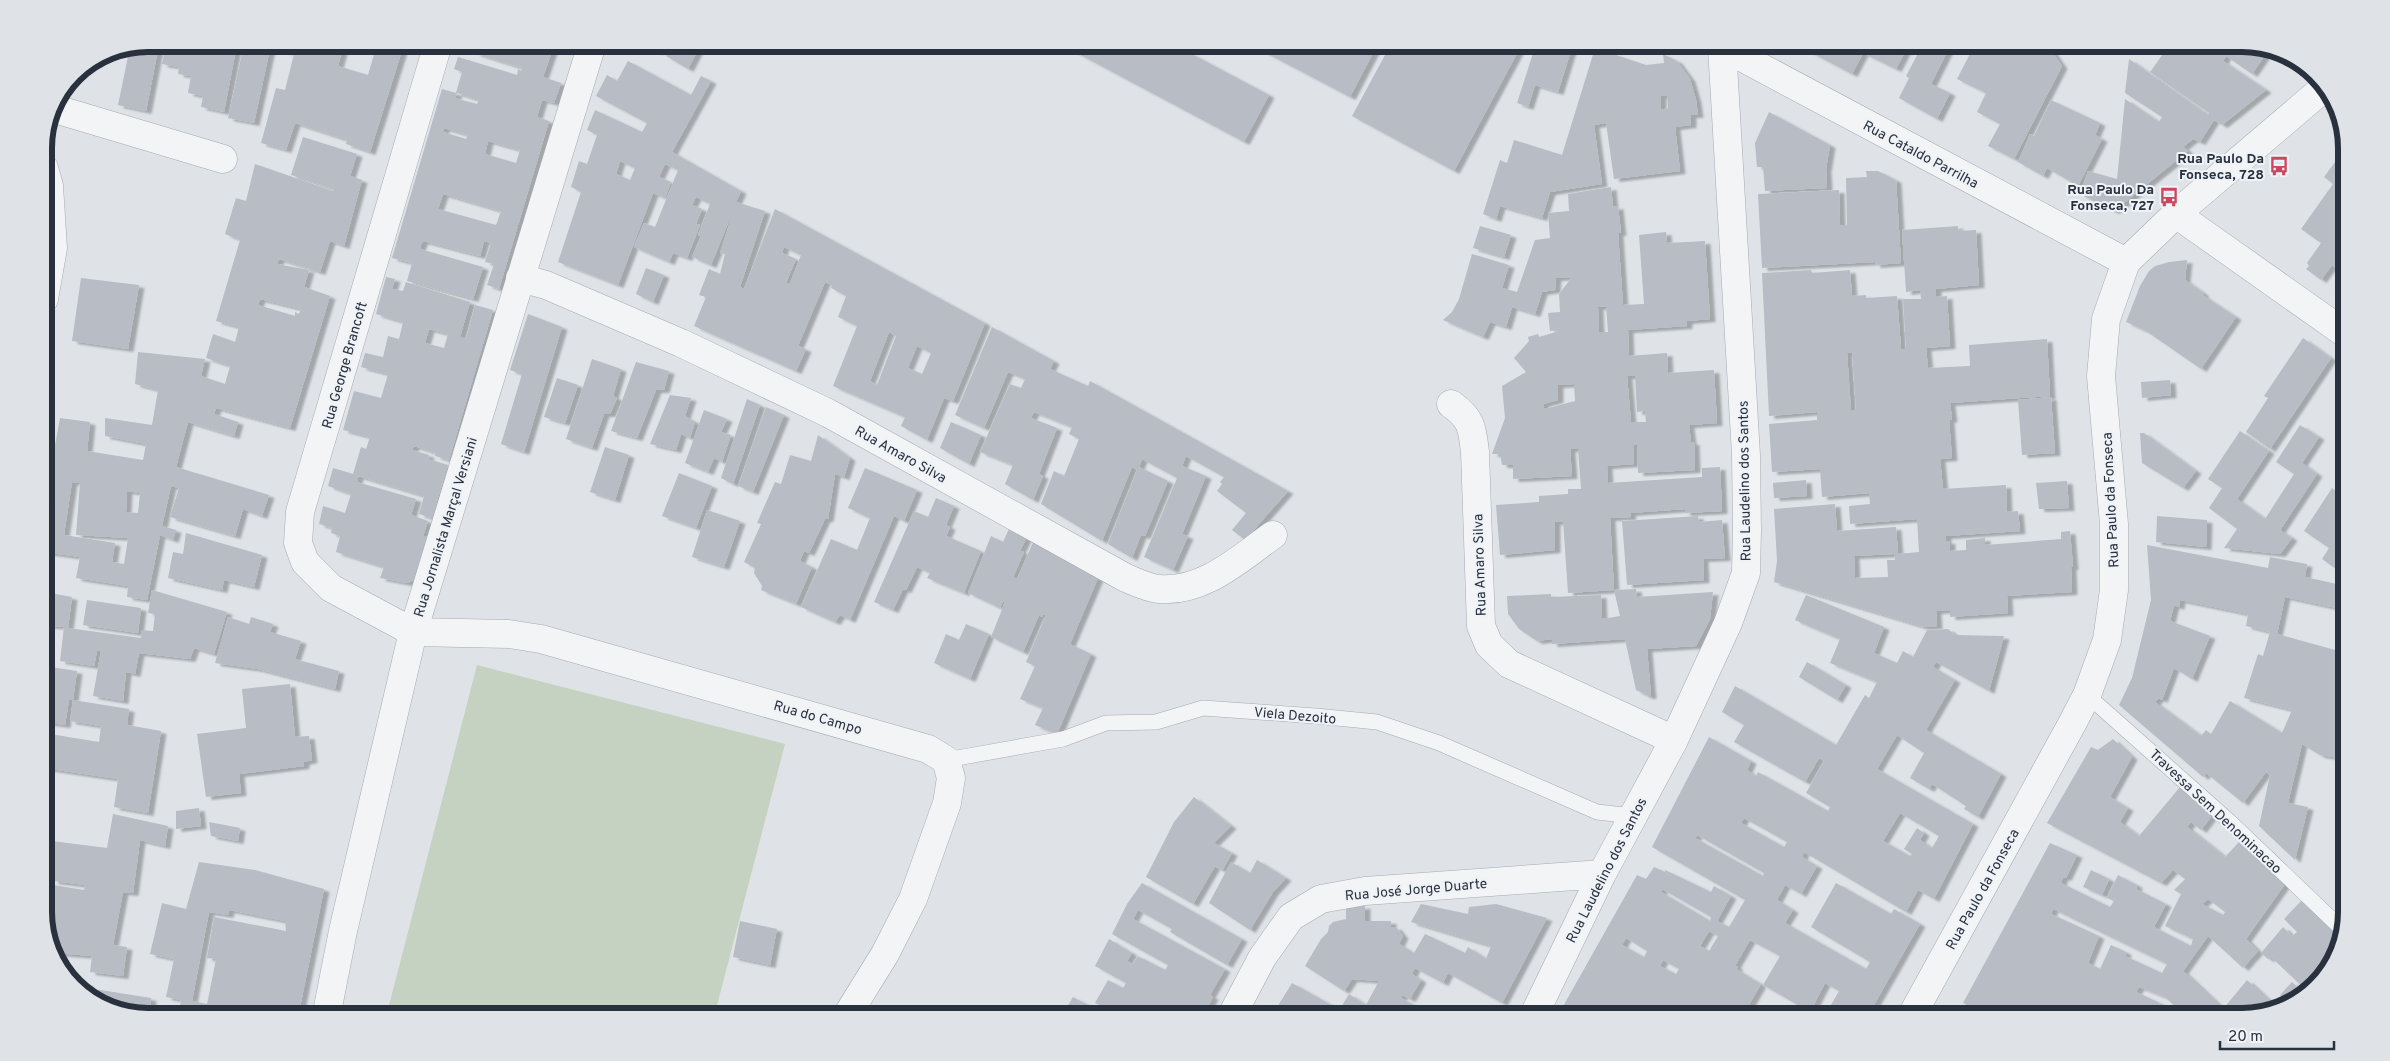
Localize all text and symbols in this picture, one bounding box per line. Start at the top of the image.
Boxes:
street label: Rua Cataldo Parrilha [1860,118,1981,193]
place label: Rua Paulo Da Fonseca, 728 [2177,151,2264,184]
bus stop icon: Rua Paulo Da Fonseca, 728 [2268,155,2290,177]
place label: Rua Paulo Da Fonseca, 727 [2067,182,2154,215]
bus stop icon: Rua Paulo Da Fonseca, 727 [2158,186,2180,208]
street label: Rua George Brancoft [319,300,372,431]
street label: Rua Laudelino dos Santos [1736,400,1755,562]
street label: Rua Amaro Silva [851,423,949,488]
street label: Rua Paulo da Fonseca [2099,432,2124,568]
street label: Rua Jornalista Marçal Versiani [411,435,482,619]
street label: Rua Amaro Silva [1470,514,1491,616]
street label: Rua do Campo [771,698,864,739]
street label: Viela Dezoito [1253,704,1337,729]
street label: Travessa Sem Denominacao [2145,746,2285,878]
street label: Rua Laudelino dos Santos [1563,795,1651,946]
street label: Rua Paulo da Fonseca [1943,826,2024,953]
street label: Rua José Jorge Duarte [1344,876,1488,905]
scale bar [2220,1018,2334,1050]
text: 20 m [2228,1028,2263,1047]

